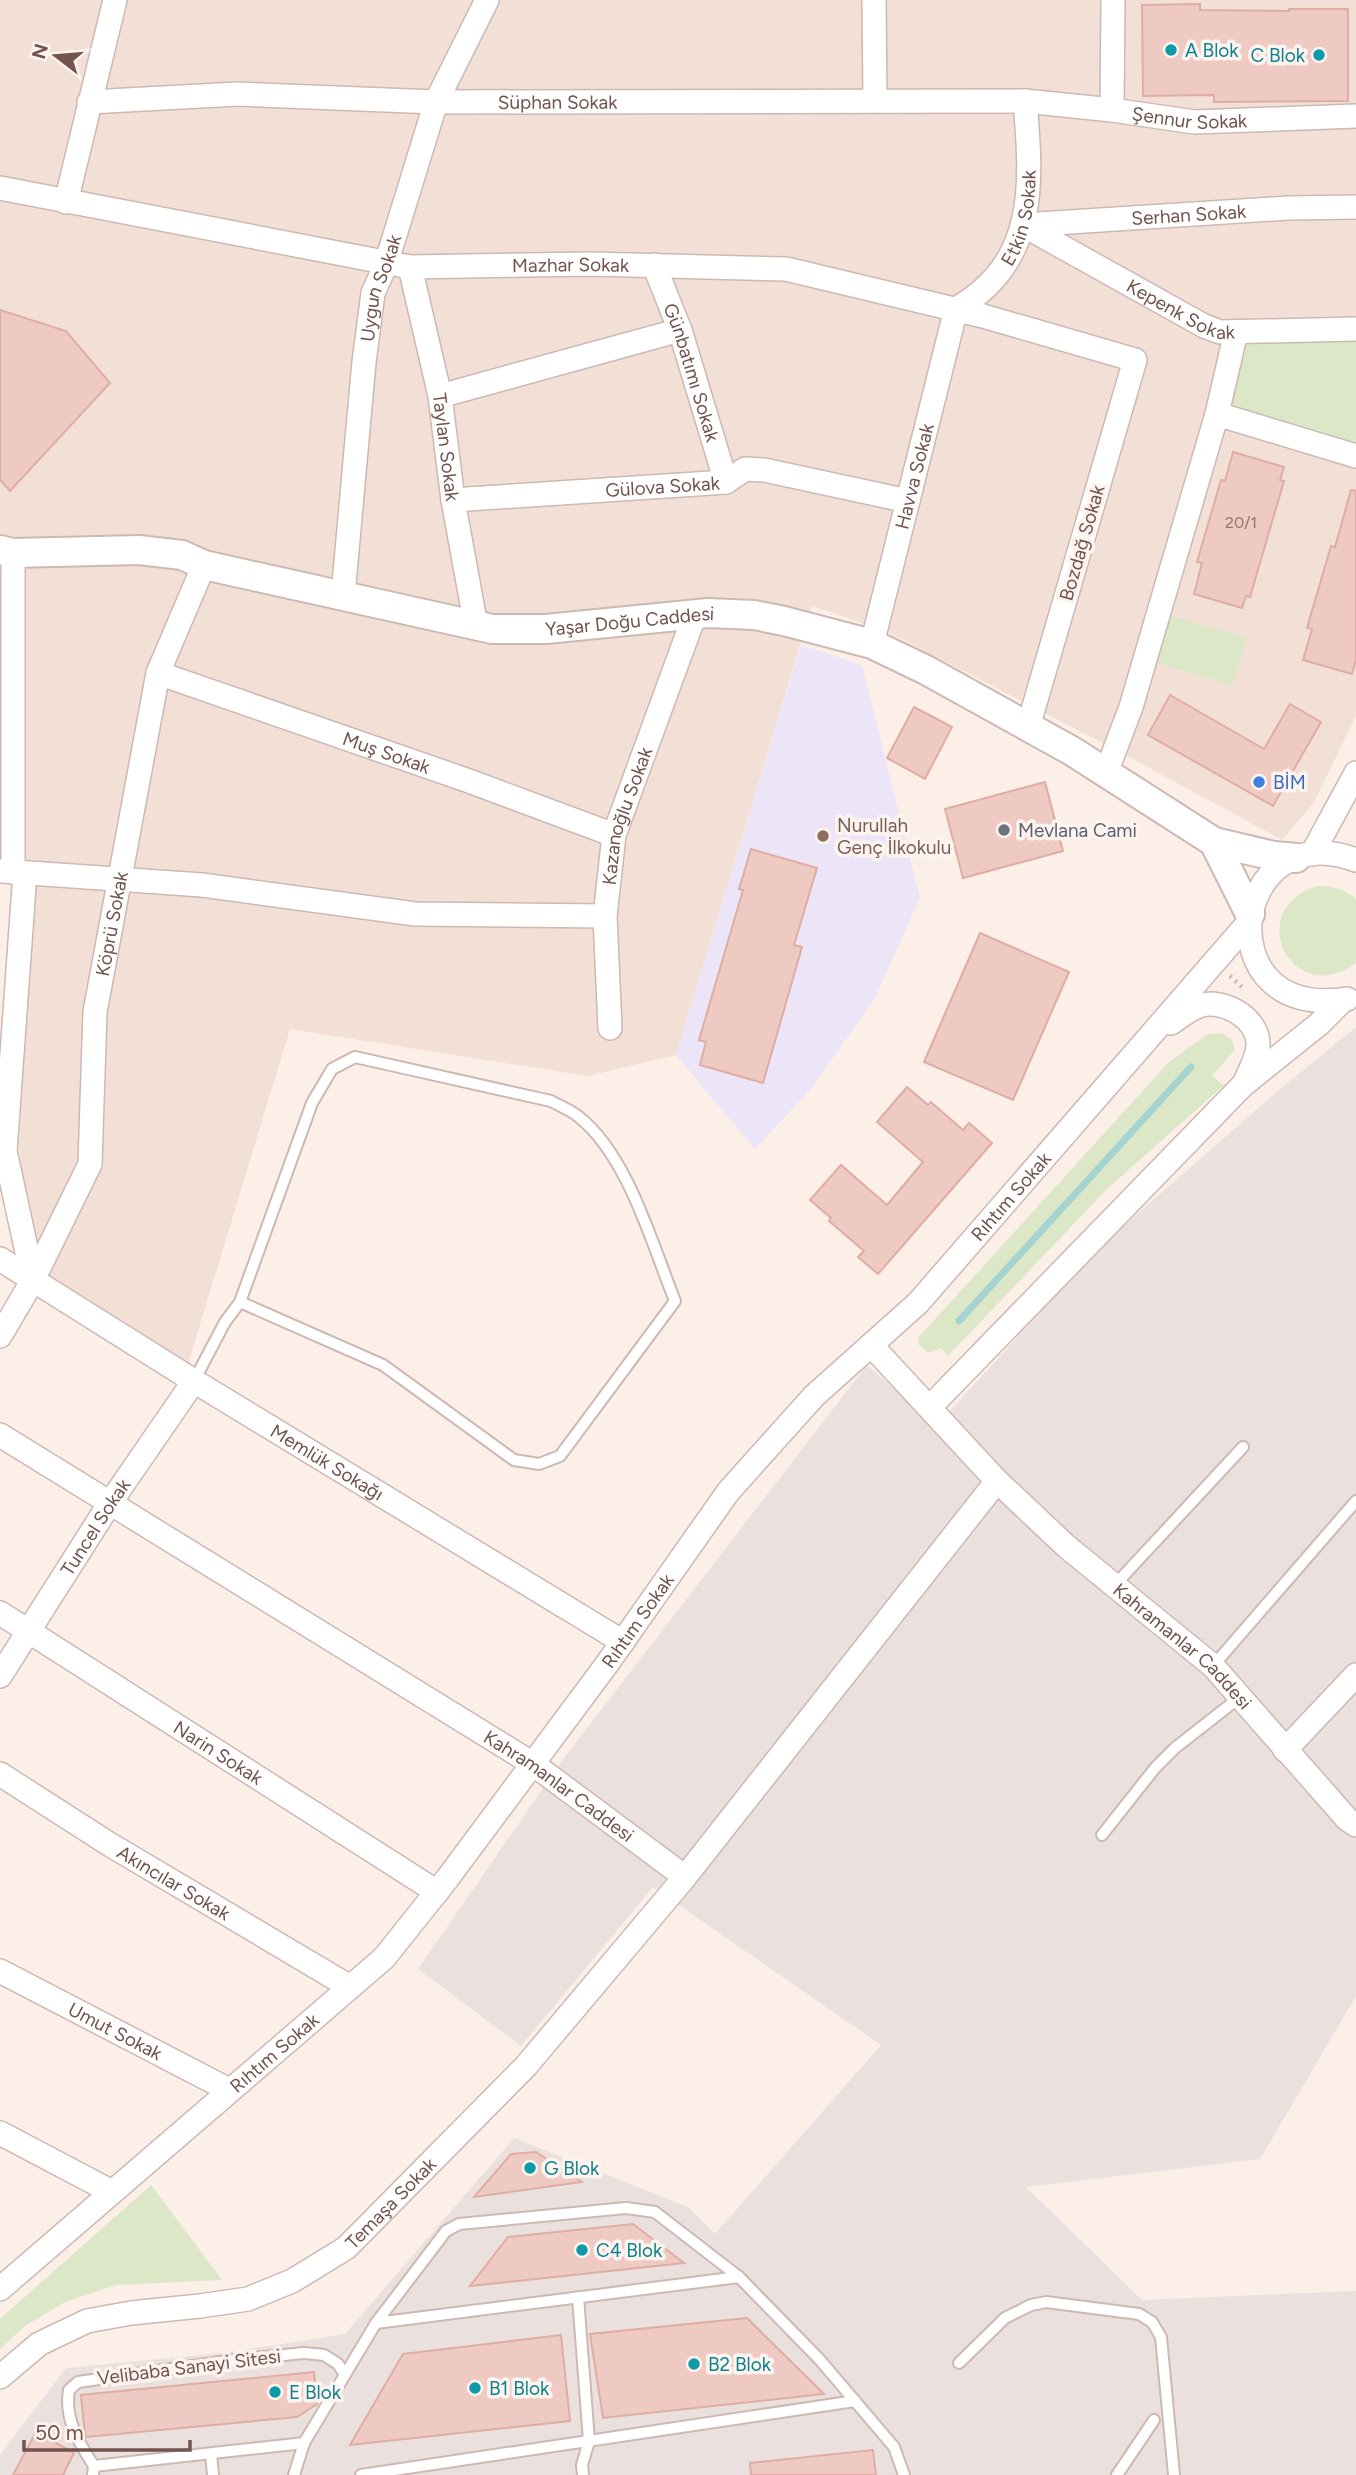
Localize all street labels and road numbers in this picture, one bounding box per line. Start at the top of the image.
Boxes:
street label: Süphan Sokak [498,90,618,113]
street label: Şennur Sokak [1130,102,1248,134]
street label: Etkin Sokak [996,169,1040,270]
street label: Serhan Sokak [1131,199,1247,230]
street label: Uygun Sokak [355,231,406,343]
street label: Mazhar Sokak [512,253,630,277]
street label: Kepenk Sokak [1123,274,1236,344]
street label: Günbatımı Sokak [659,300,725,445]
street label: Taylan Sokak [428,392,465,503]
street label: Havva Sokak [890,420,939,532]
street label: Gülova Sokak [605,471,721,501]
street label: Bozdağ Sokak [1055,482,1110,603]
street label: Yaşar Doğu Caddesi [544,601,715,641]
street label: Muş Sokak [340,727,434,778]
street label: Kazanoğlu Sokak [597,743,657,886]
street label: Köprü Sokak [90,869,133,978]
street label: Rıhtım Sokak [966,1147,1056,1245]
street label: Memlük Sokağı [266,1419,388,1505]
street label: Tuncel Sokak [55,1473,136,1580]
street label: Rıhtım Sokak [596,1568,679,1672]
street label: Kahramanlar Caddesi [1109,1578,1257,1714]
street label: Narin Sokak [169,1715,268,1790]
street label: Kahramanlar Caddesi [480,1725,639,1847]
street label: Akıncılar Sokak [113,1840,235,1925]
street label: Umut Sokak [64,1997,167,2065]
street label: Rıhtım Sokak [225,2007,324,2097]
street label: Temaşa Sokak [340,2152,441,2254]
street label: Velibaba Sanayi Sitesi [96,2344,282,2390]

